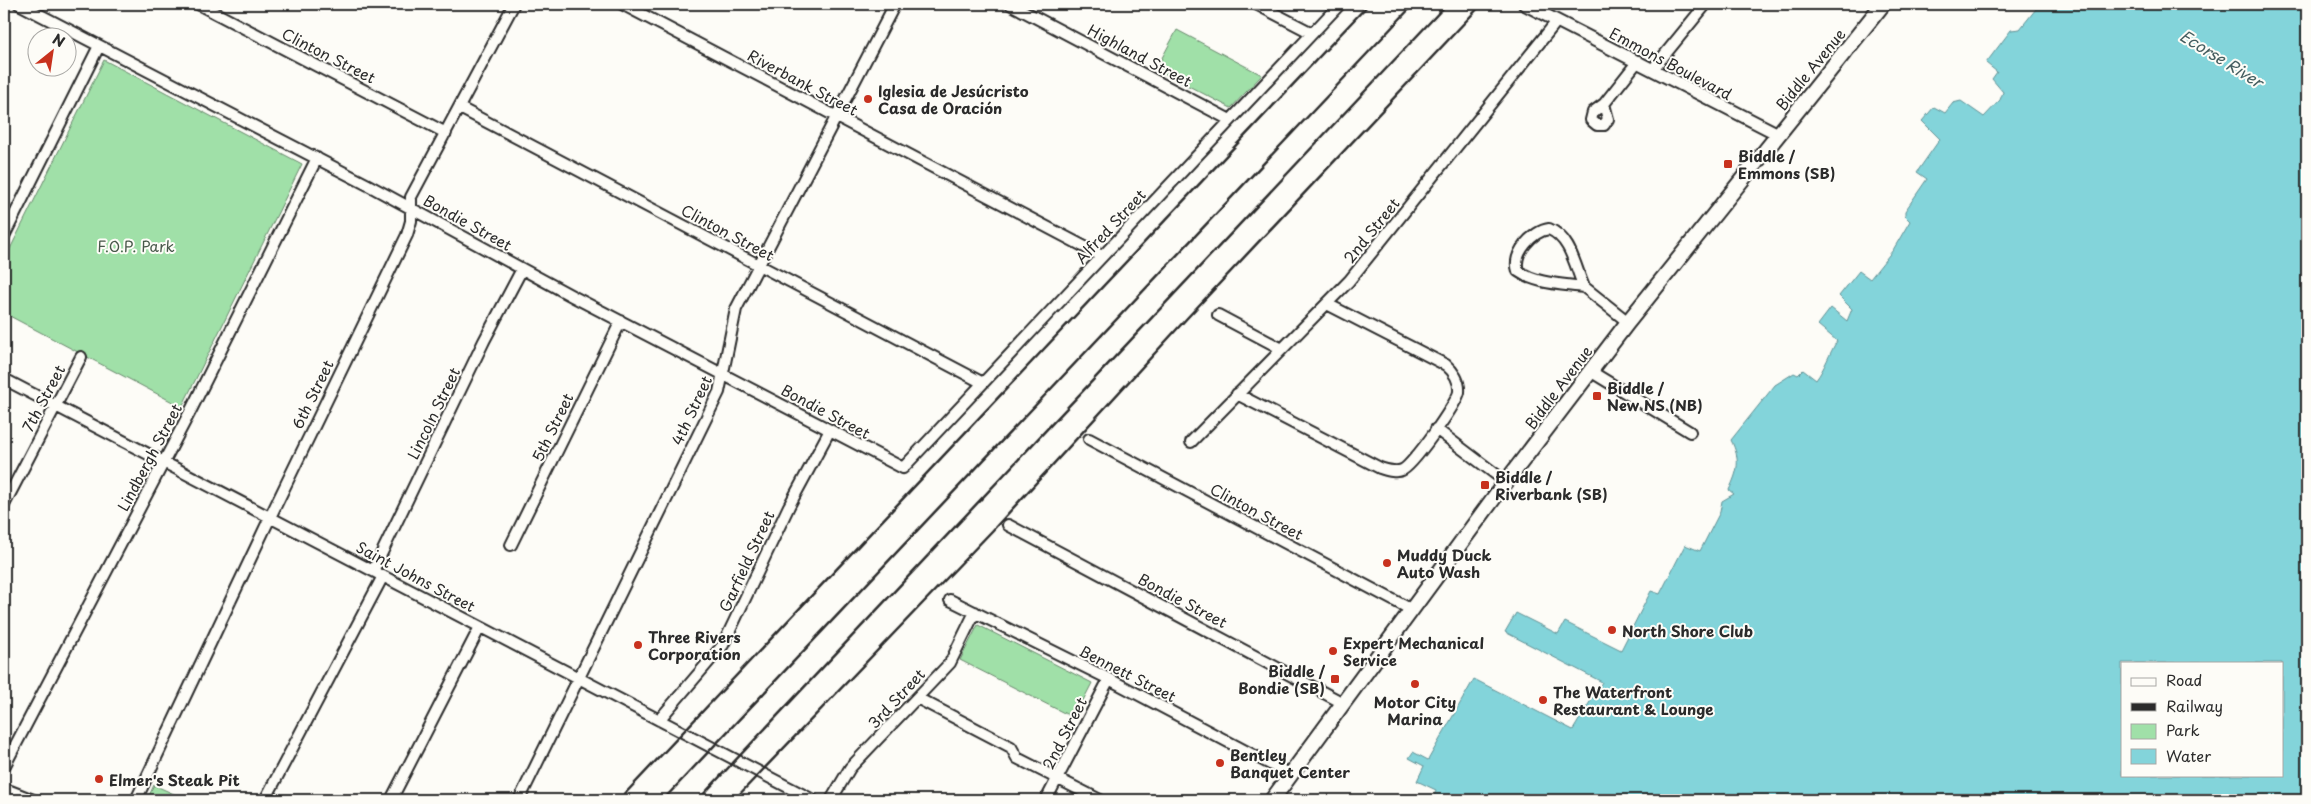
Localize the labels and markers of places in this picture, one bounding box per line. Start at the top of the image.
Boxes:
place label: Iglesia de Jesúcristo Casa de Oración [878,79,1029,119]
marker: Iglesia de Jesúcristo Casa de Oración [862,93,874,105]
place label: Biddle / Emmons (SB) [1738,144,1835,184]
marker: Biddle / Emmons (SB) [1722,158,1734,170]
place label: Biddle / New NS (NB) [1607,376,1703,416]
marker: Biddle / New NS (NB) [1591,390,1603,402]
place label: Biddle / Riverbank (SB) [1495,465,1608,505]
marker: Biddle / Riverbank (SB) [1479,479,1491,491]
place label: Muddy Duck Auto Wash [1397,543,1492,583]
marker: Muddy Duck Auto Wash [1381,557,1393,569]
place label: North Shore Club [1622,619,1753,642]
marker: North Shore Club [1606,624,1618,636]
place label: Three Rivers Corporation [648,625,741,665]
place label: Expert Mechanical Service [1343,631,1484,671]
marker: Three Rivers Corporation [632,639,644,651]
marker: Expert Mechanical Service [1327,645,1339,657]
place label: Biddle / Bondie (SB) [1238,659,1326,699]
marker: Biddle / Bondie (SB) [1329,673,1341,685]
marker: Motor City Marina [1409,678,1421,690]
place label: The Waterfront Restaurant & Lounge [1553,680,1714,720]
place label: Motor City Marina [1374,690,1457,730]
marker: The Waterfront Restaurant & Lounge [1537,694,1549,706]
place label: Bentley Banquet Center [1230,743,1350,783]
marker: Bentley Banquet Center [1214,757,1226,769]
place label: Elmer's Steak Pit [109,768,240,791]
marker: Elmer's Steak Pit [93,773,105,785]

